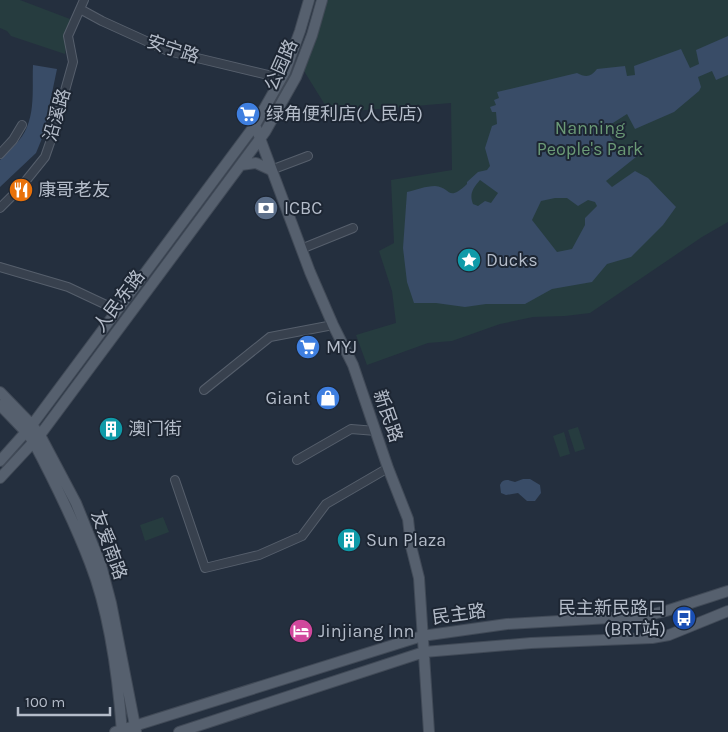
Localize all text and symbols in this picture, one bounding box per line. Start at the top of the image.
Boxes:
street label: 安宁路 [144,30,202,68]
street label: 公园路 [260,36,302,94]
street label: 沿溪路 [39,86,75,144]
supermarket icon: 绿角便利店(人民店) [235,101,261,127]
place label: 绿角便利店(人民店) [266,103,423,125]
park label: Nanning People's Park [537,117,643,160]
restaurant icon: 康哥老友 [8,177,34,203]
place label: 康哥老友 [38,179,110,201]
bank icon: ICBC [253,195,279,221]
place label: ICBC [284,197,322,219]
place icon: Ducks [456,247,482,273]
place label: Ducks [486,249,538,271]
street label: 人民东路 [89,266,149,336]
supermarket icon: MYJ [295,334,321,360]
place label: MYJ [326,336,357,358]
shop icon: Giant [315,385,341,411]
place label: Giant [266,387,310,409]
street label: 新民路 [369,387,407,445]
building icon: 澳门街 [98,416,124,442]
place label: 澳门街 [128,418,182,440]
street label: 友爱南路 [86,507,132,583]
building icon: Sun Plaza [336,527,362,553]
place label: Sun Plaza [366,529,446,551]
place label: 民主新民路口 (BRT站) [558,597,666,640]
street label: 民主路 [431,599,487,629]
bus stop icon: 民主新民路口 (BRT站) [671,605,697,631]
hotel icon: Jinjiang Inn [288,618,314,644]
place label: Jinjiang Inn [318,620,414,642]
scale bar [18,684,110,716]
text: 100 m [25,693,65,711]

